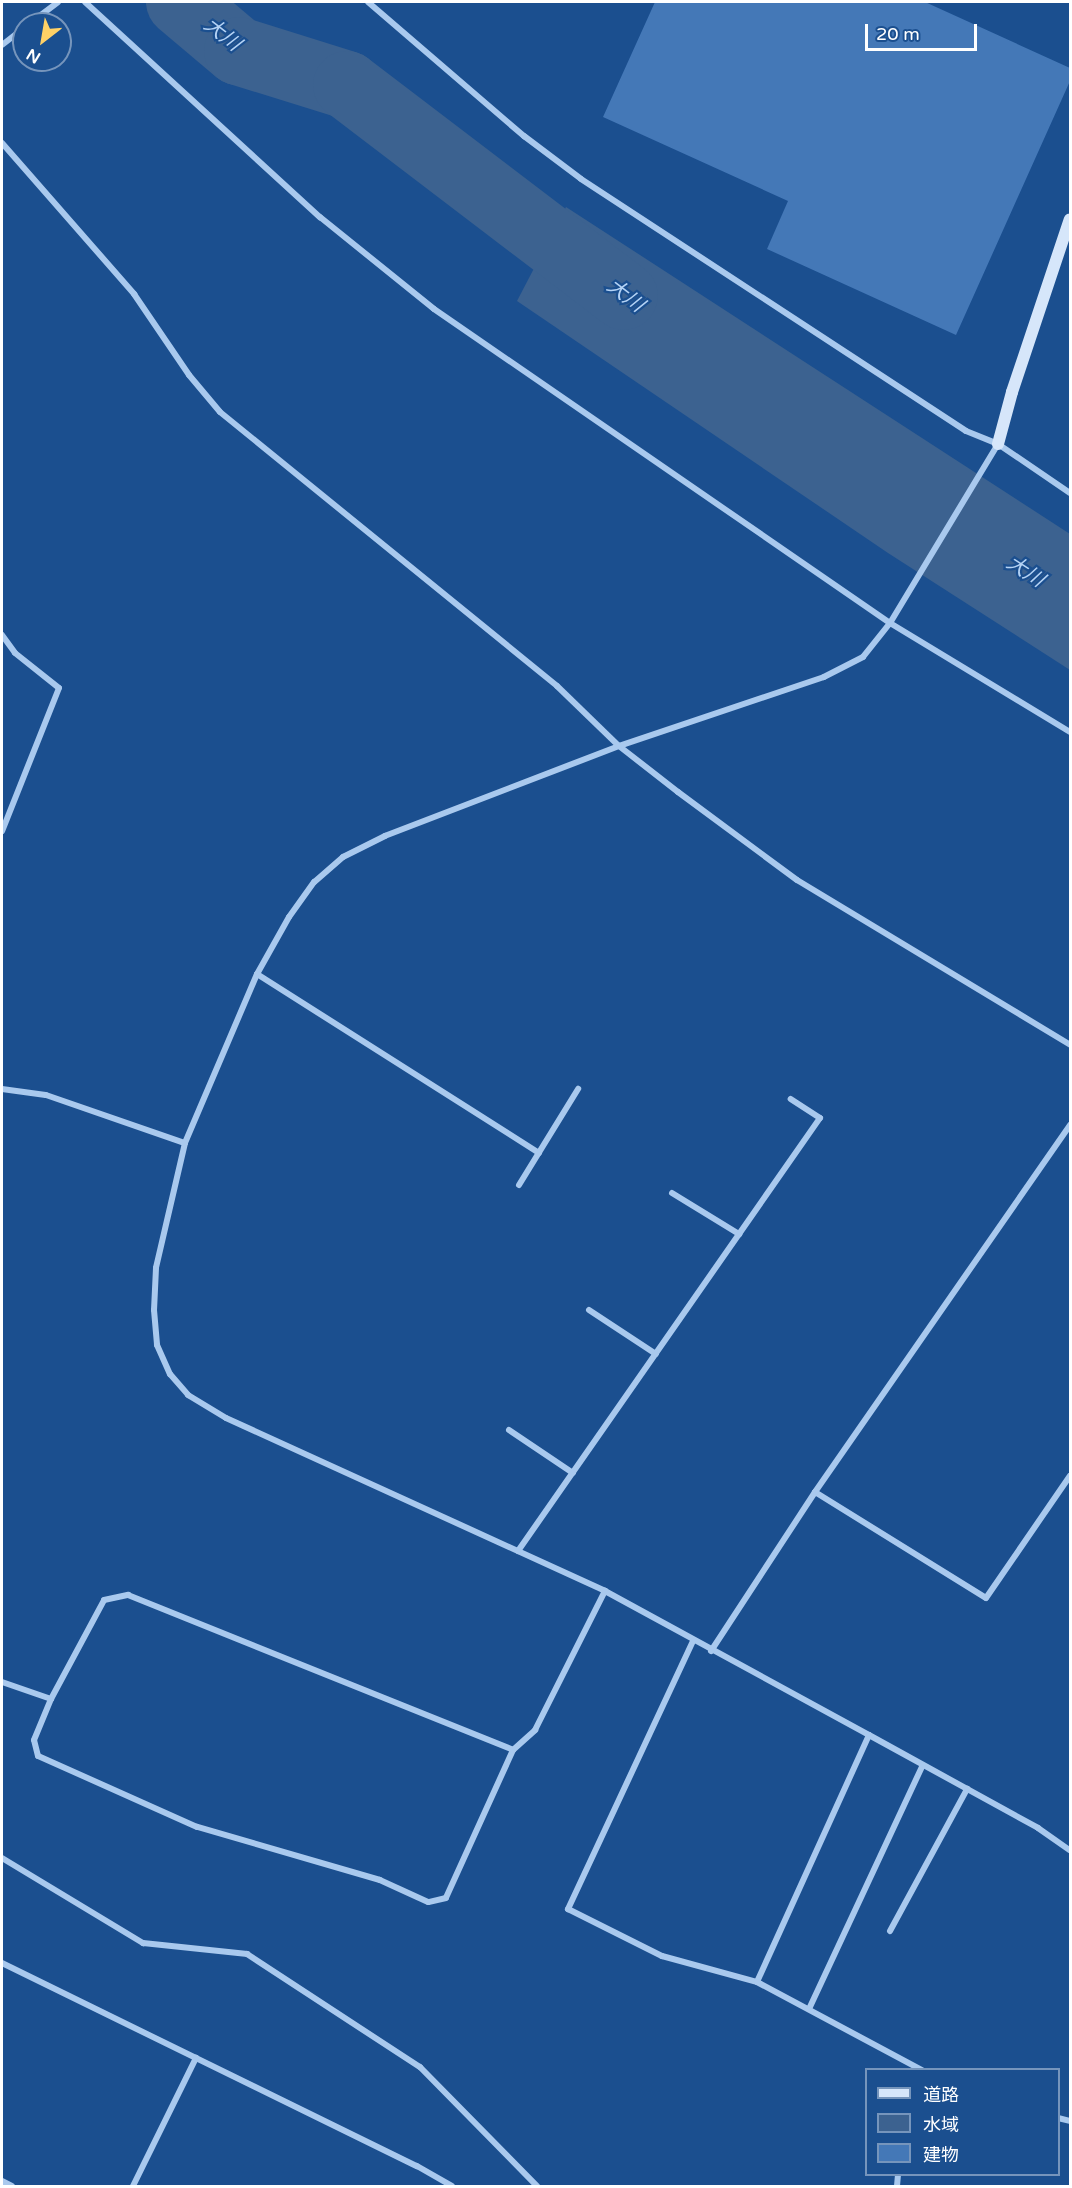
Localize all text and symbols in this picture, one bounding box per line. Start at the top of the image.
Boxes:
north arrow [12,12,72,72]
scale bar [868,12,980,50]
water label: 大川 [199,13,245,57]
text: 20 m [876,23,920,45]
text: N [23,44,44,68]
water label: 大川 [602,274,648,318]
water label: 大川 [1002,551,1048,593]
legend [865,2068,1060,2176]
text: 道路 [923,2084,959,2106]
text: 水域 [923,2114,959,2136]
text: 建物 [923,2144,959,2166]

